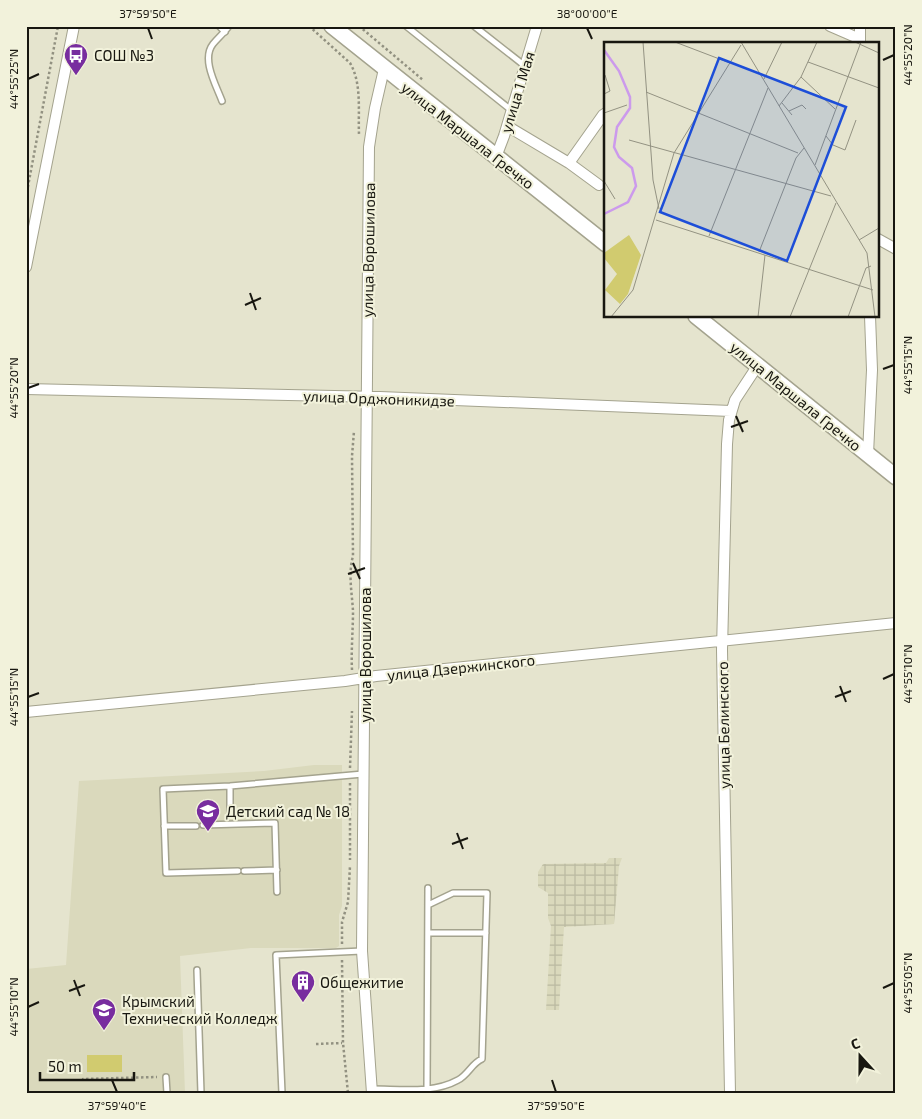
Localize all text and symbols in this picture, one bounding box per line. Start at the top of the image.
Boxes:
text: 37°59'50"E [119,6,177,20]
text: 38°00'00"E [557,6,618,20]
text: 44°55'20"N [900,24,914,86]
bus stop icon: СОШ №3 [63,42,89,76]
inset map [604,42,880,318]
place label: СОШ №3 [94,46,154,64]
text: 44°55'25"N [6,49,20,109]
street label: улица 1 Мая [496,49,539,135]
street label: улица Маршала Гречко [397,78,538,193]
street label: улица Ворошилова [358,182,379,318]
text: 44°55'15"N [900,336,914,394]
street label: улица Маршала Гречко [726,338,865,455]
text: 44°55'20"N [6,357,20,419]
street label: улица Орджоникидзе [303,386,455,411]
street label: улица Ворошилова [356,588,375,722]
text: 44°55'10"N [900,644,914,704]
street label: улица Дзержинского [386,650,536,685]
street label: улица Белинского [713,661,734,789]
text: 44°55'15"N [6,668,20,726]
school or university icon: Детский сад № 18 [195,798,221,832]
place label: Детский сад № 18 [226,802,350,820]
text: 44°55'05"N [900,953,914,1013]
building icon: Общежитие [290,969,316,1003]
place label: Общежитие [320,973,404,991]
text: 44°55'10"N [6,977,20,1037]
place label: Крымский Технический Колледж [122,992,278,1027]
school or university icon: Крымский Технический Колледж [91,997,117,1031]
north arrow [834,1032,884,1082]
text: С [848,1034,862,1053]
scale bar [40,1049,134,1081]
text: 50 m [48,1057,82,1075]
text: 37°59'40"E [88,1098,146,1112]
text: 37°59'50"E [527,1098,585,1112]

